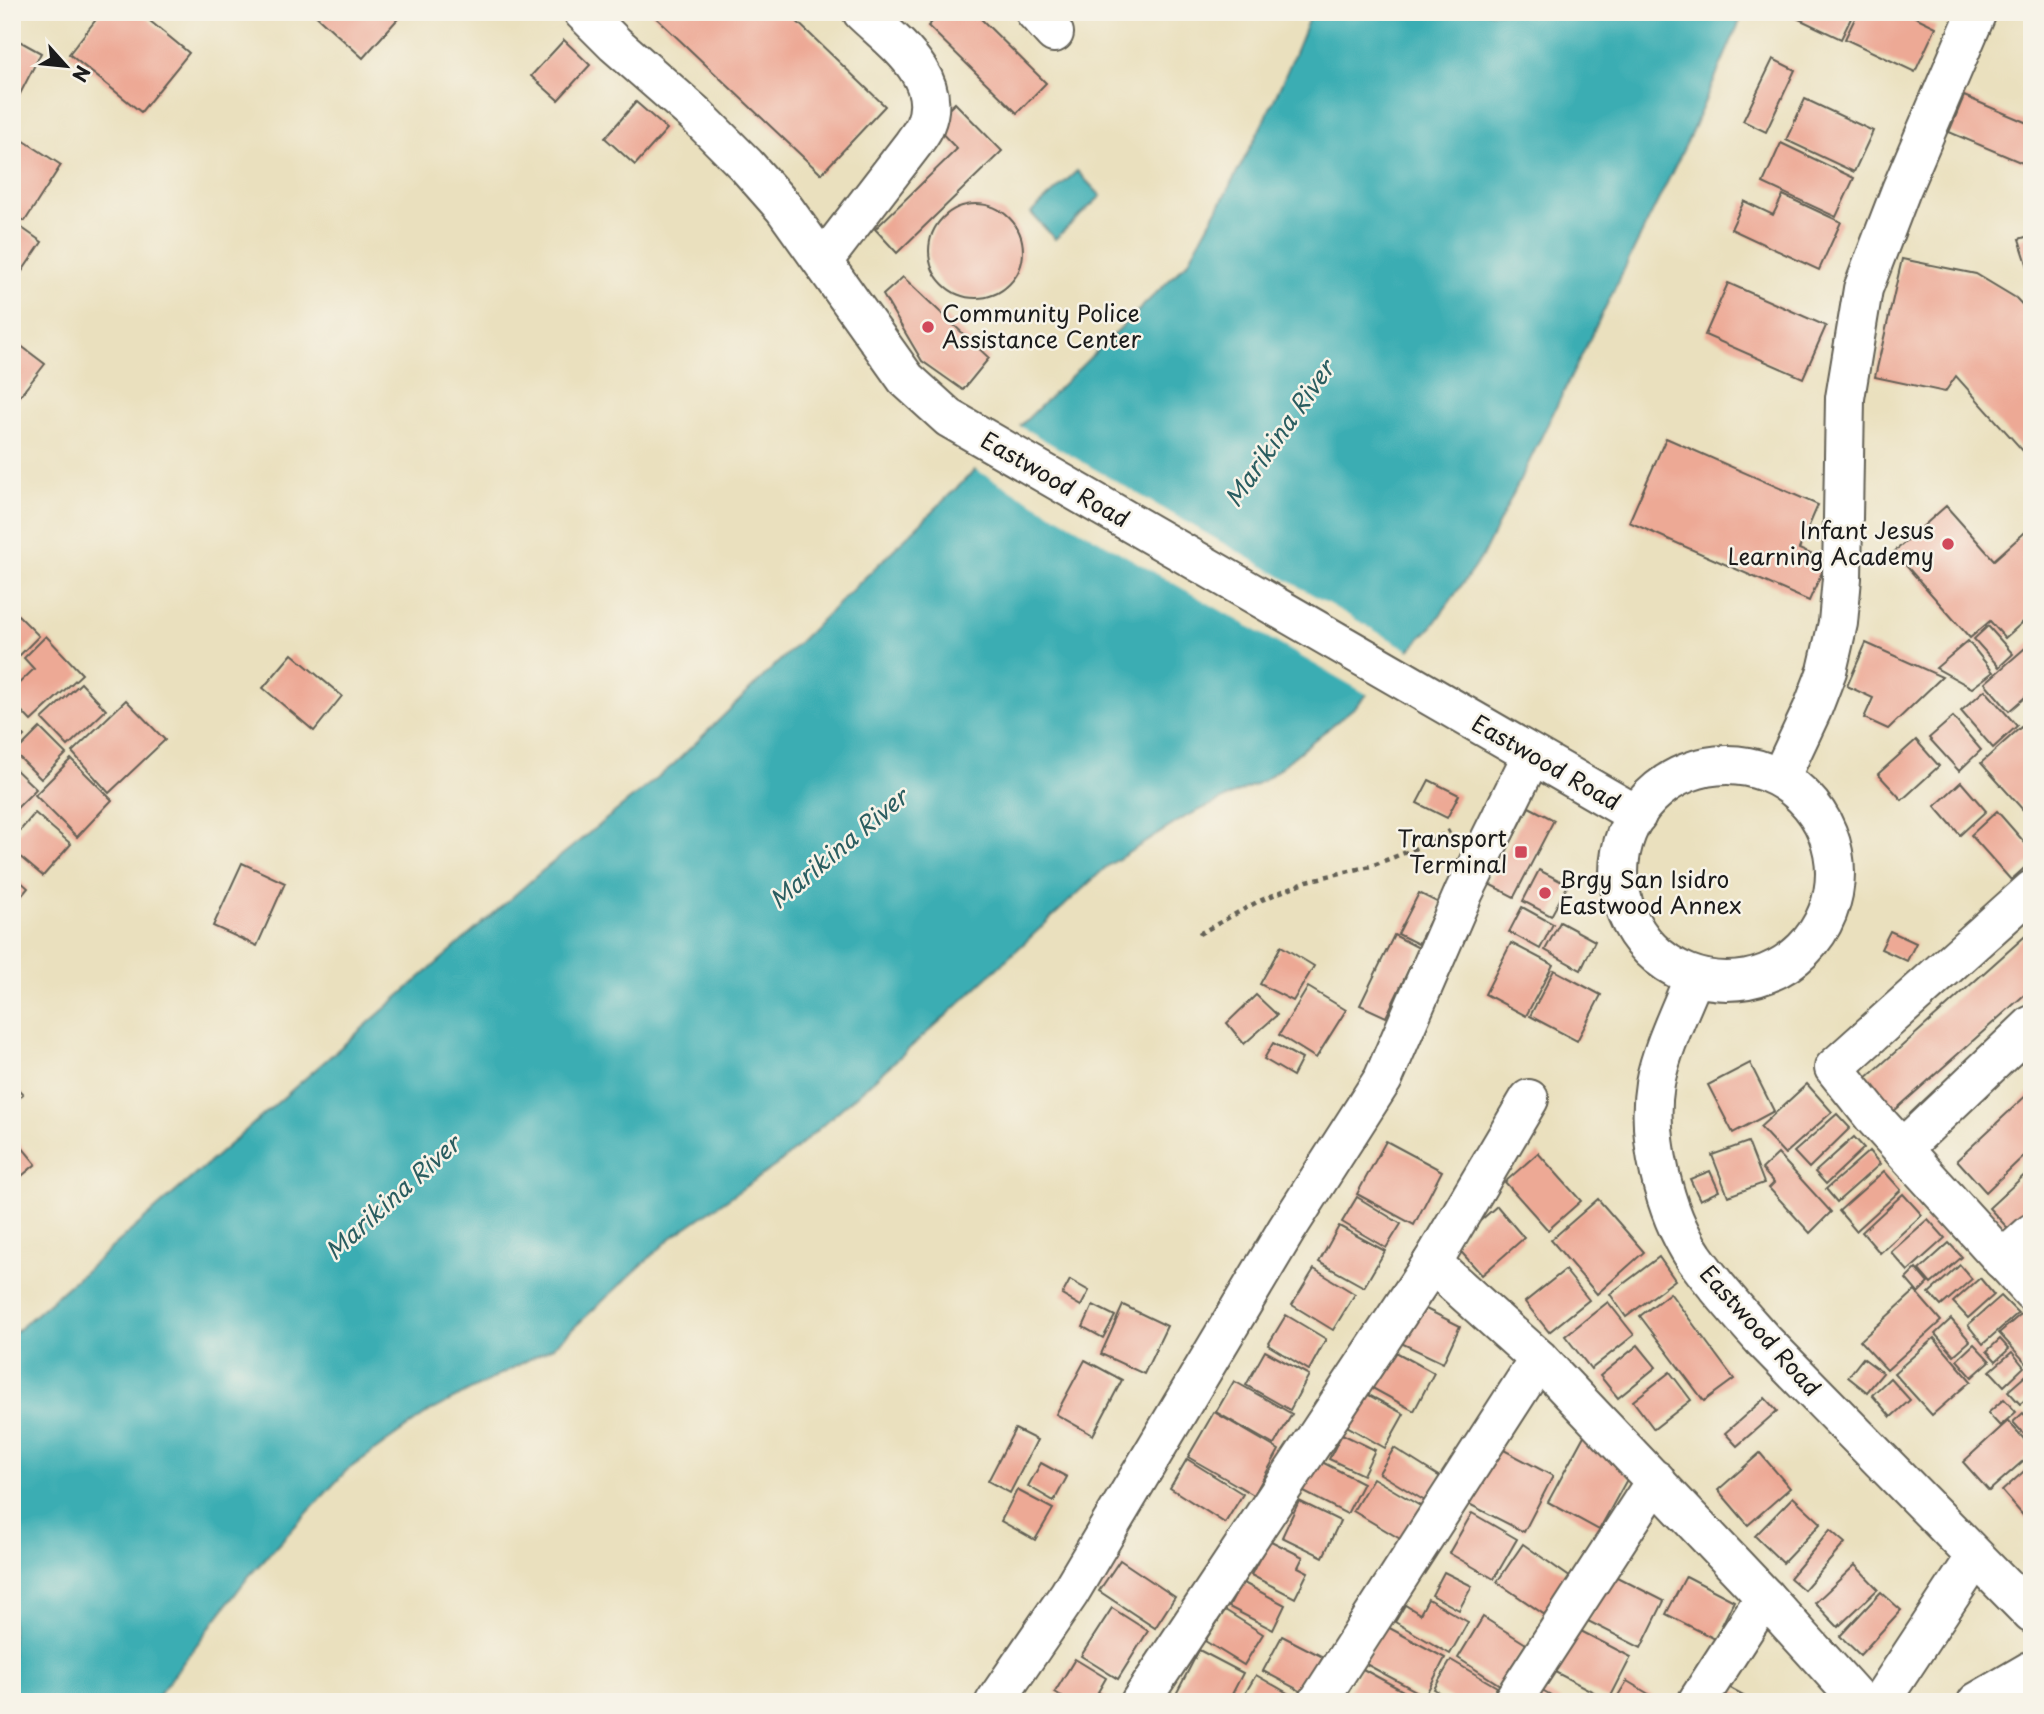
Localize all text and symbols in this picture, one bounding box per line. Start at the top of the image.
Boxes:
north arrow [32,32,102,102]
text: N [66,61,98,87]
place label: Community Police Assistance Center [942,295,1142,356]
marker: Community Police Assistance Center [920,319,936,335]
water label: Marikina River [1215,350,1344,513]
street label: Eastwood Road [975,422,1137,536]
place label: Infant Jesus Learning Academy [1727,512,1934,573]
marker: Infant Jesus Learning Academy [1940,536,1956,552]
street label: Eastwood Road [1466,705,1628,819]
water label: Marikina River [761,777,917,916]
place label: Transport Terminal [1397,820,1507,881]
marker: Transport Terminal [1513,844,1529,860]
place label: Brgy San Isidro Eastwood Annex [1559,861,1742,922]
marker: Brgy San Isidro Eastwood Annex [1537,885,1553,901]
water label: Marikina River [316,1124,470,1267]
street label: Eastwood Road [1692,1256,1830,1404]

